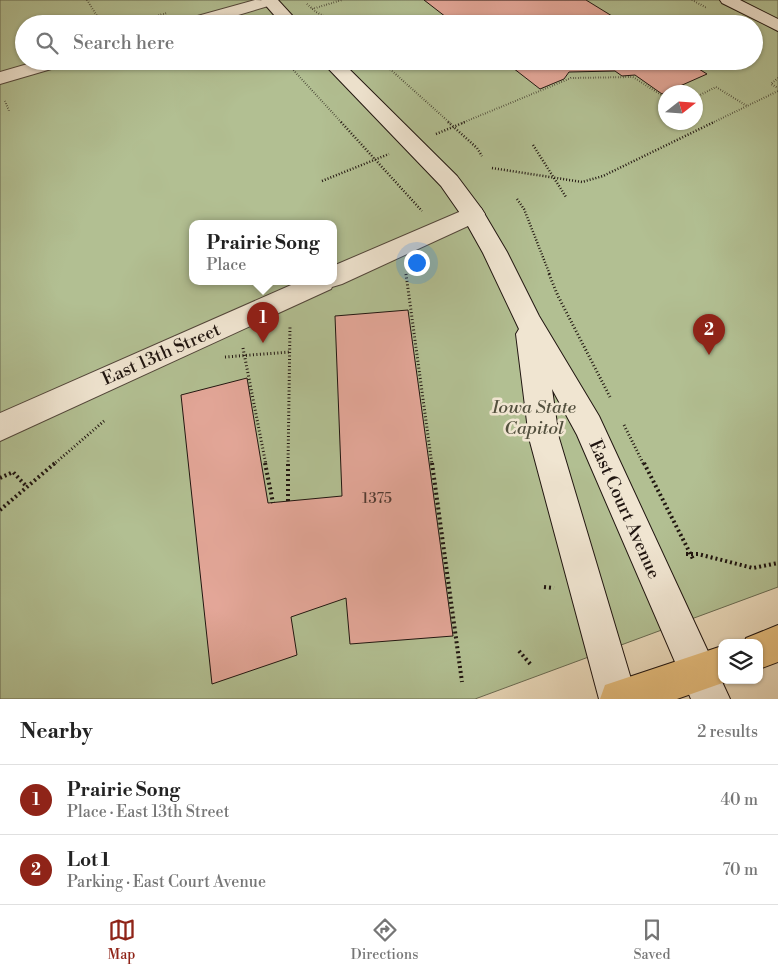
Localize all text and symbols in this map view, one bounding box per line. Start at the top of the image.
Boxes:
search box [15,15,763,70]
icon: search [33,29,61,57]
text: Search here [73,31,174,55]
north arrow [658,85,703,130]
popup [189,220,337,285]
text: Prairie Song [206,231,320,255]
your location [404,250,430,276]
text: Place [206,255,246,275]
pin: 1 [247,302,279,343]
pin: 2 [693,314,725,355]
street label: East 13th Street [98,318,225,391]
park label: Iowa State Capitol [491,396,577,440]
street label: East Court Avenue [584,436,666,582]
house number: 1375 [362,489,392,508]
map controls [718,639,763,684]
button: layers [718,639,763,684]
text: Nearby [20,719,93,745]
text: 2 results [697,722,758,742]
text: Prairie Song [67,778,180,802]
text: 1 [32,790,40,810]
text: 40 m [721,790,758,810]
text: Place · East 13th Street [67,802,229,822]
text: Lot 1 [67,848,110,872]
text: 2 [31,860,41,880]
text: 70 m [722,860,758,880]
text: Parking · East Court Avenue [67,872,266,892]
tab: Map [108,916,136,964]
tab: Directions [351,916,418,964]
tab: Saved [634,916,670,964]

